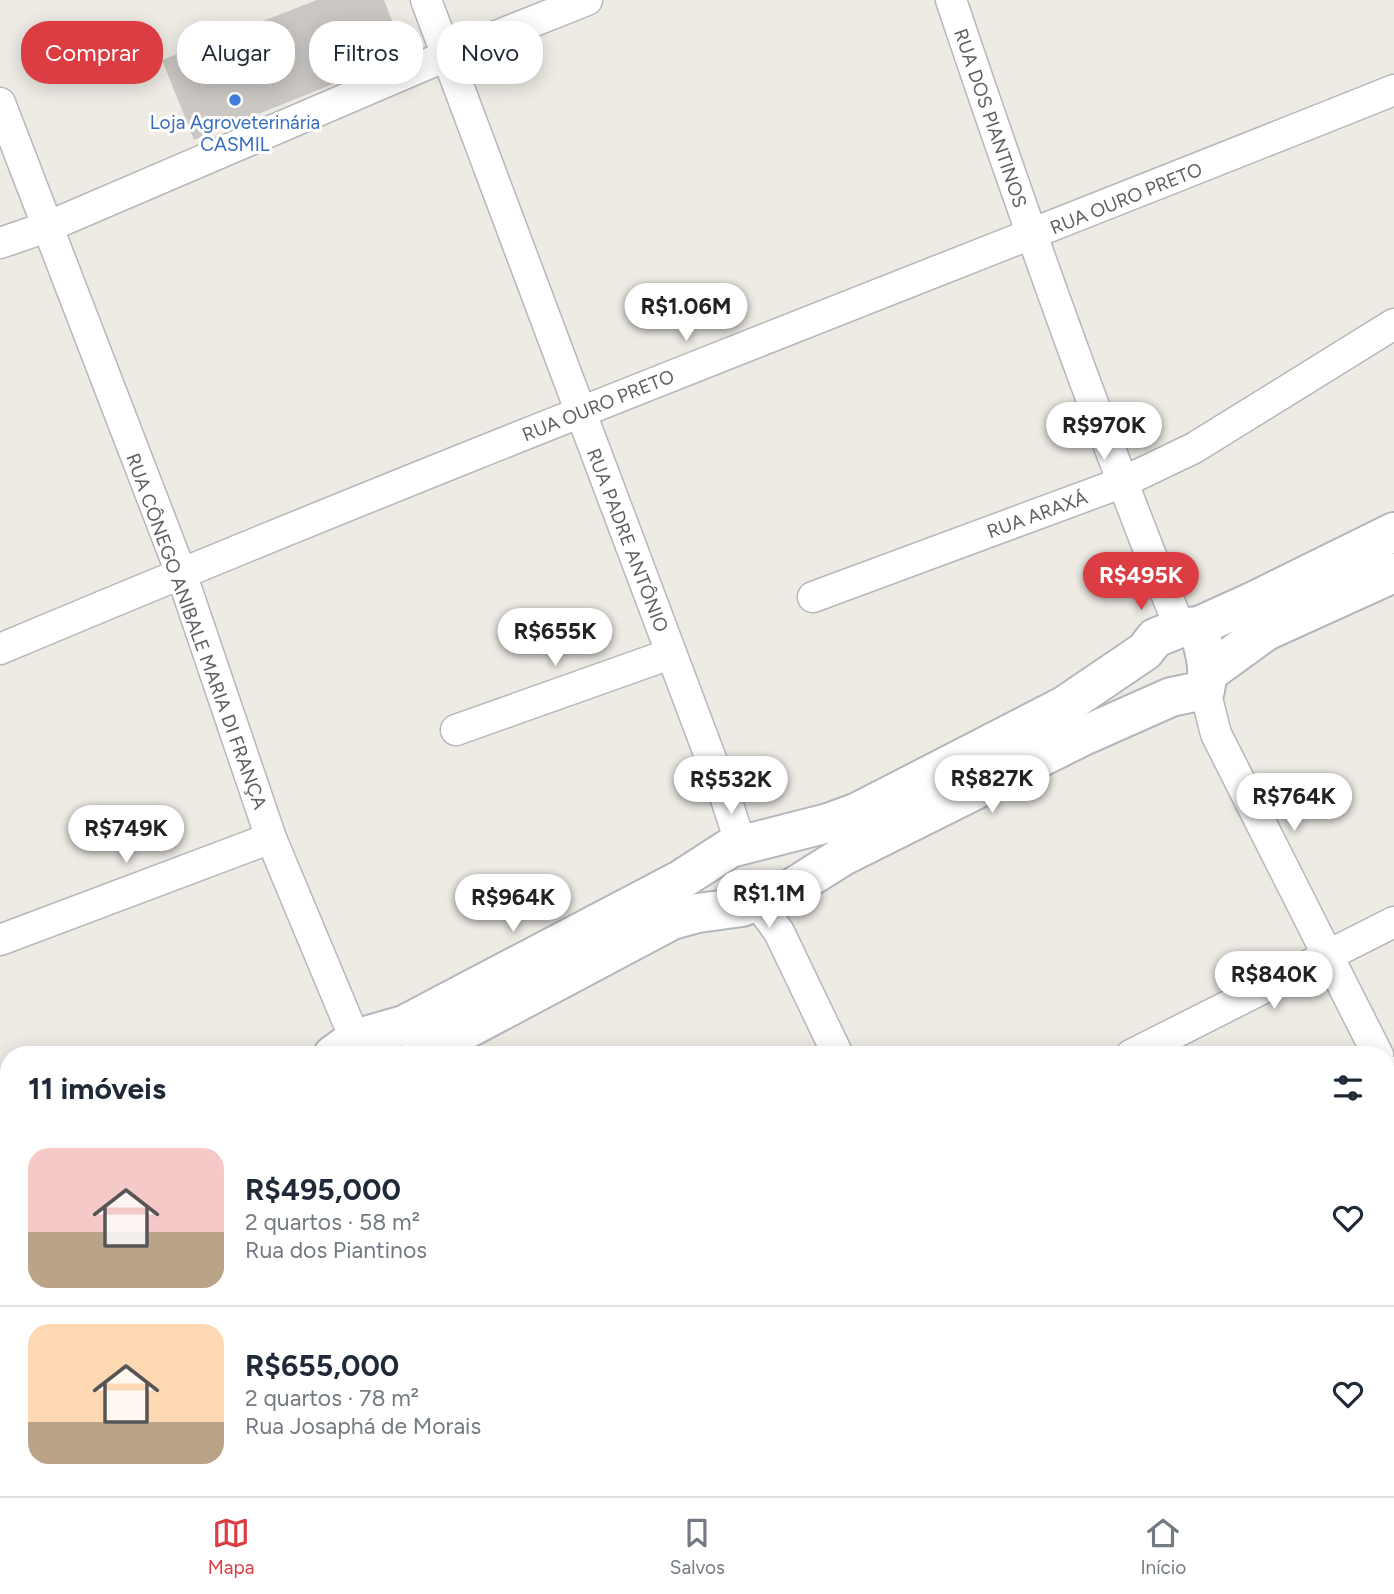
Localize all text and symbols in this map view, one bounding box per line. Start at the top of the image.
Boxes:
chip: Comprar [21,21,163,84]
chip: Alugar [177,21,295,84]
chip: Filtros [309,21,423,84]
chip: Novo [437,21,543,84]
street label: RUA DOS PIANTINOS [949,26,1032,211]
marker: Loja Agroveterinária CASMIL [227,92,243,108]
place label: Loja Agroveterinária CASMIL [150,111,320,156]
street label: RUA OURO PRETO [1047,157,1205,239]
pin: R$1.06M [621,284,751,343]
text: R$1.06M [641,292,731,320]
street label: RUA OURO PRETO [519,364,677,446]
pin: R$970K [1047,402,1161,462]
text: R$970K [1062,411,1146,439]
street label: RUA PADRE ANTÔNIO [582,445,673,635]
street label: RUA CÔNEGO ANIBALE MARIA DI FRANÇA [121,450,272,812]
street label: RUA ARAXÁ [984,486,1091,543]
pin: R$495K [1084,552,1198,612]
text: R$495K [1099,561,1183,589]
pin: R$655K [498,608,612,668]
text: R$655K [514,617,596,645]
pin: R$532K [674,756,788,816]
pin: R$827K [935,756,1049,815]
text: R$827K [950,764,1034,792]
text: R$532K [690,765,772,793]
pin: R$764K [1237,774,1351,833]
text: R$764K [1252,782,1336,810]
pin: R$749K [69,806,183,865]
text: R$749K [84,814,168,842]
pin: R$1.1M [712,870,826,930]
pin: R$964K [456,874,570,934]
text: R$1.1M [733,879,805,907]
text: R$964K [471,883,555,911]
pin: R$840K [1217,951,1331,1011]
text: R$840K [1231,960,1317,988]
icon: filters [1329,1069,1367,1107]
text: 11 imóveis [28,1070,166,1107]
text: R$495,000 [245,1171,401,1208]
icon: home [84,1176,168,1260]
icon: heart [1329,1199,1367,1237]
text: 2 quartos · 58 m² [245,1208,420,1236]
text: Rua dos Piantinos [245,1236,427,1264]
text: R$655,000 [245,1347,399,1384]
icon: home [84,1352,168,1436]
icon: heart [1329,1375,1367,1413]
text: 2 quartos · 78 m² [245,1384,419,1412]
text: Rua Josaphá de Morais [245,1412,481,1440]
tab: Mapa [208,1514,254,1579]
tab: Salvos [670,1514,725,1579]
tab: Início [1140,1514,1186,1579]

